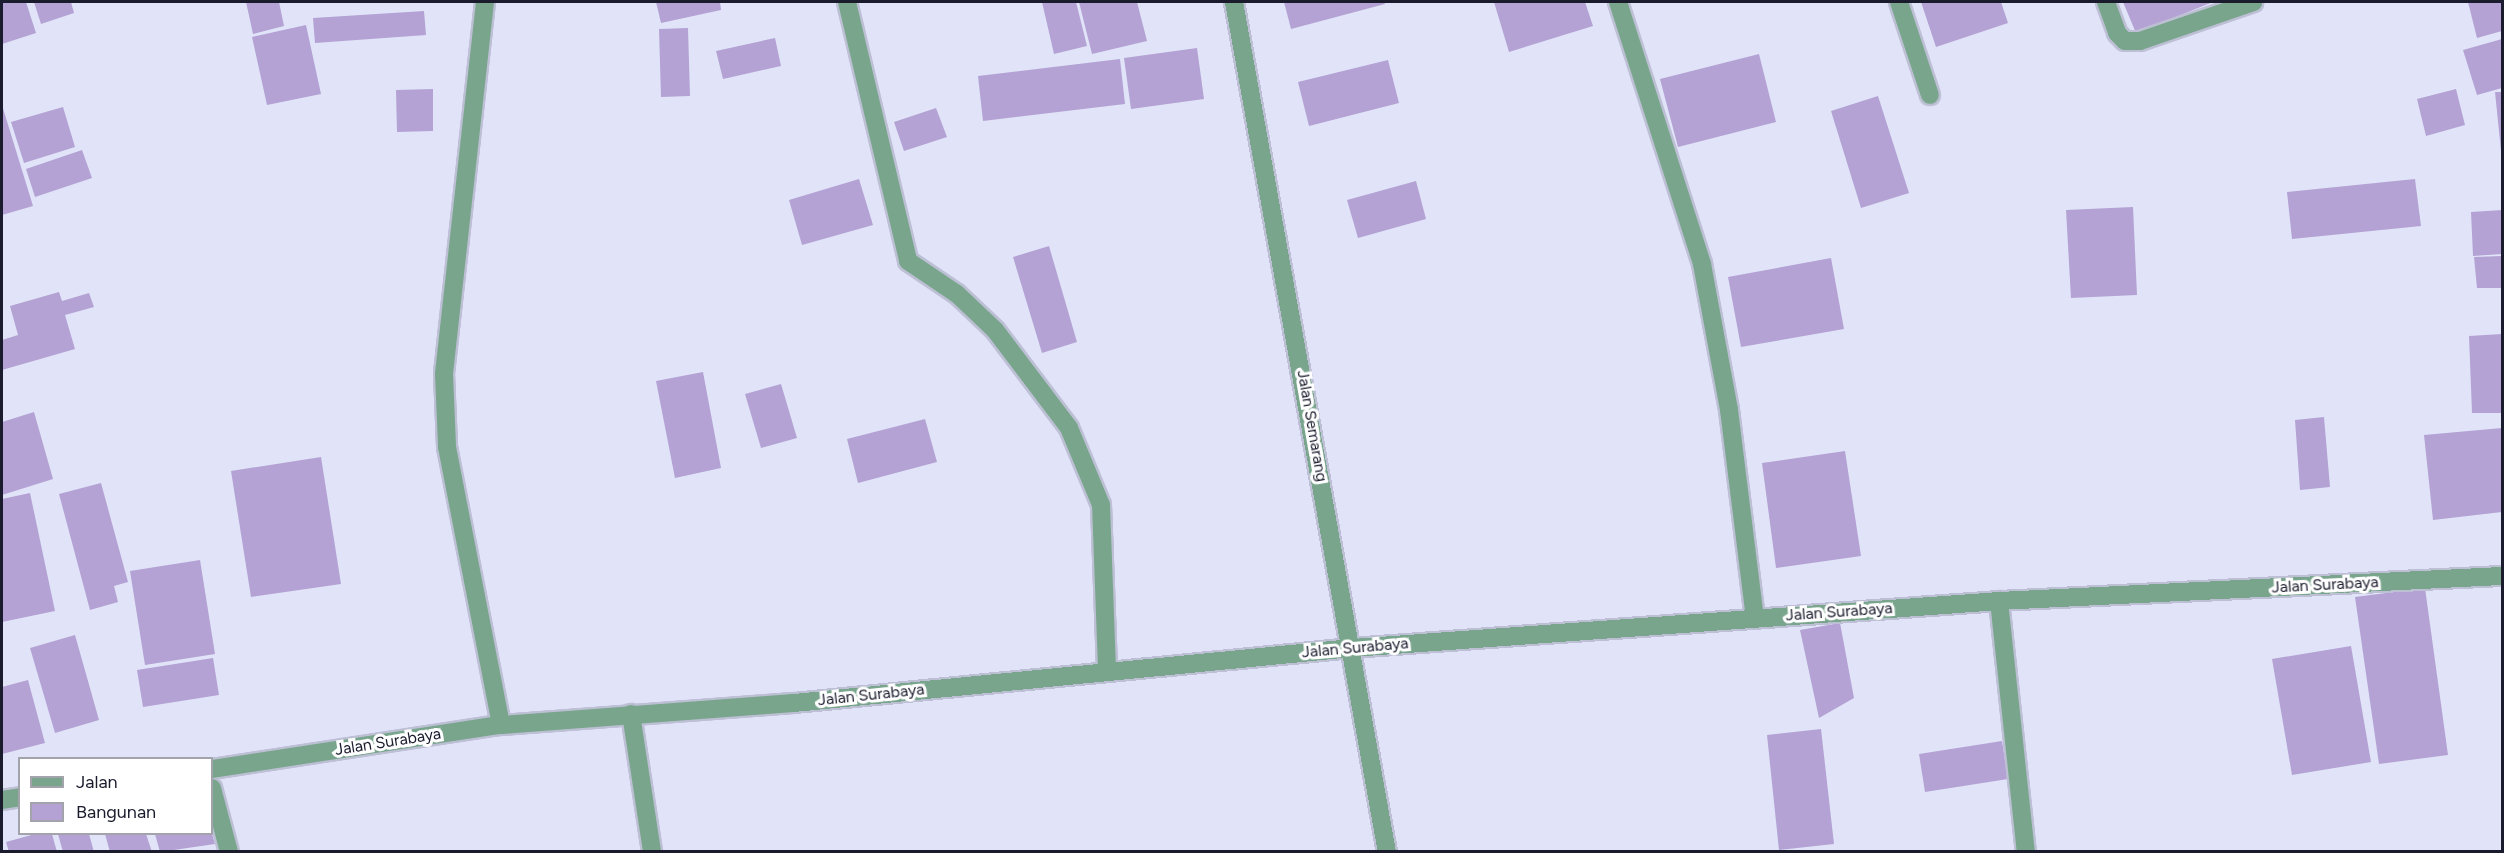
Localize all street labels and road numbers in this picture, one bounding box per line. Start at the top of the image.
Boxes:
street label: Jalan Semarang [1293,369,1331,483]
street label: Jalan Surabaya [2271,573,2379,597]
street label: Jalan Surabaya [1785,599,1893,625]
street label: Jalan Surabaya [1301,634,1409,662]
street label: Jalan Surabaya [817,680,925,710]
street label: Jalan Surabaya [334,724,442,760]

